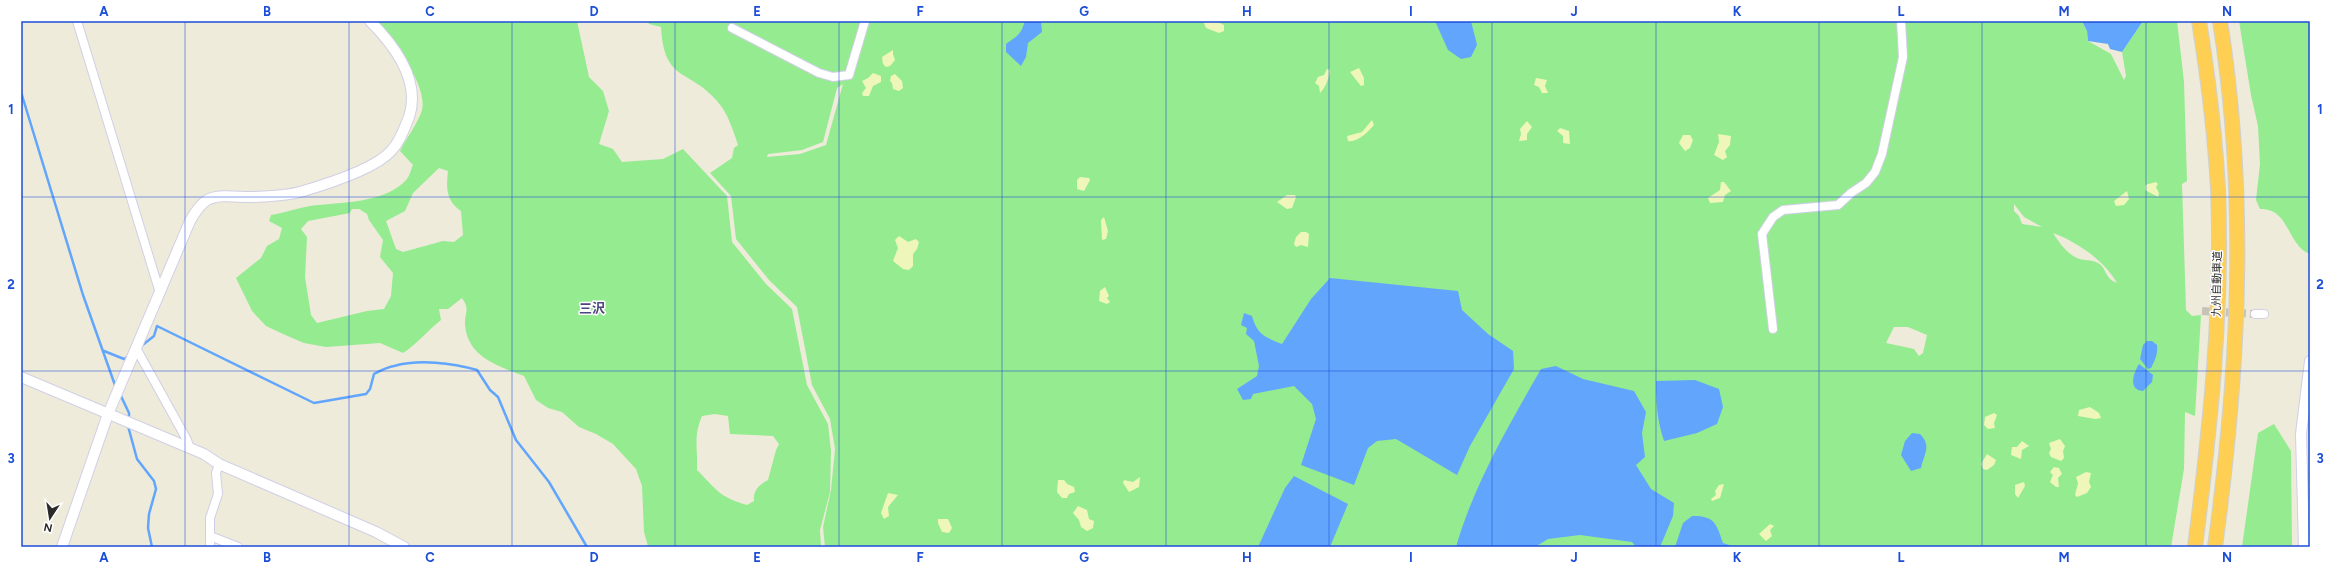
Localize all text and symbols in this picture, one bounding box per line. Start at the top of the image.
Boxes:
text: A [99,4,109,19]
text: B [263,4,271,19]
text: C [425,4,435,19]
text: D [589,4,599,19]
text: E [753,4,761,19]
text: F [916,4,924,19]
text: G [1079,4,1089,19]
text: H [1242,4,1252,19]
text: I [1409,4,1413,19]
text: J [1570,4,1578,19]
text: K [1733,4,1742,19]
text: L [1898,4,1905,19]
text: M [2058,4,2070,19]
text: N [2222,4,2232,19]
text: 1 [8,102,14,117]
text: 1 [2317,102,2323,117]
street label: 九州自動車道 [2210,251,2224,317]
text: 2 [7,277,15,292]
text: 2 [2316,277,2324,292]
district label: 三沢 [579,301,605,316]
text: 3 [7,451,15,466]
text: 3 [2316,451,2324,466]
north arrow [30,498,70,538]
text: N [43,520,54,535]
text: A [99,550,109,565]
text: B [263,550,271,565]
text: C [425,550,435,565]
text: D [589,550,599,565]
text: E [753,550,761,565]
text: F [916,550,924,565]
text: G [1079,550,1089,565]
text: H [1242,550,1252,565]
text: I [1409,550,1413,565]
text: J [1570,550,1578,565]
text: K [1733,550,1742,565]
text: L [1898,550,1905,565]
text: M [2058,550,2070,565]
text: N [2222,550,2232,565]

